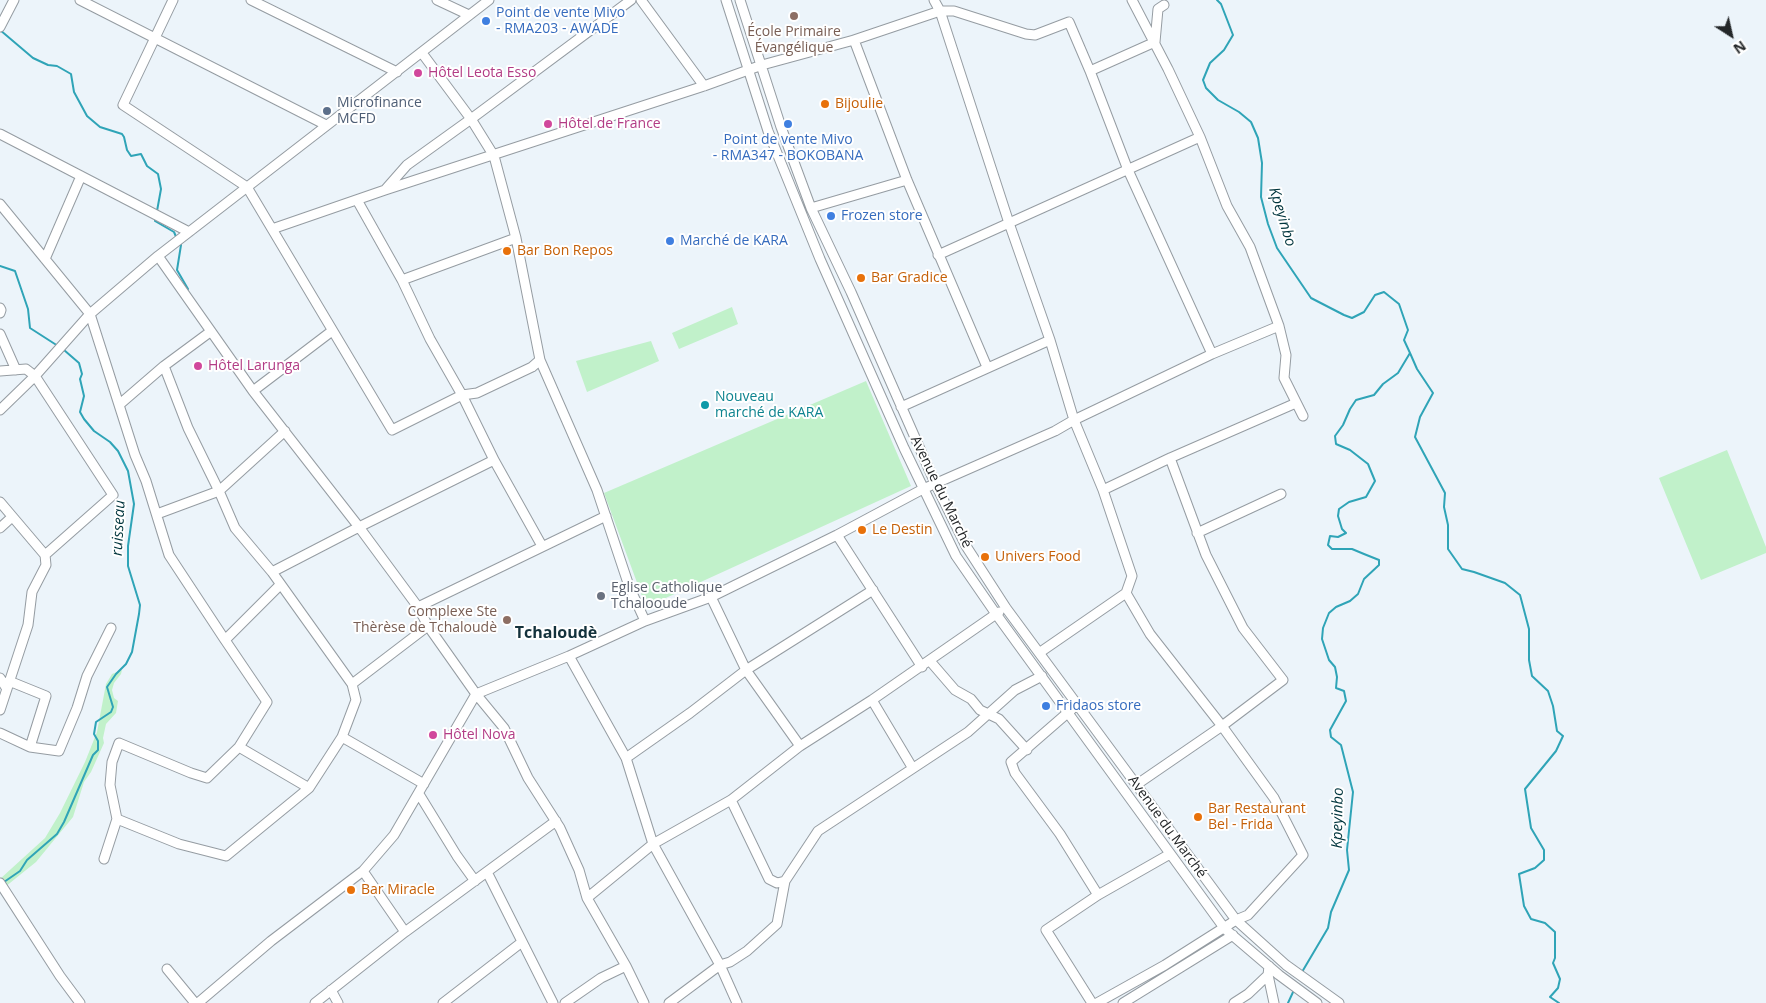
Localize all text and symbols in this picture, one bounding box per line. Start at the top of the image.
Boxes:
place label: Point de vente Mivo - RMA203 - AWADE [496,5,625,38]
marker: École Primaire Évangélique [788,10,800,22]
north arrow [1706,10,1756,60]
marker: Point de vente Mivo - RMA203 - AWADE [480,15,492,27]
place label: École Primaire Évangélique [747,24,841,56]
text: N [1730,37,1750,59]
place label: Hôtel Leota Esso [428,65,536,81]
marker: Hôtel Leota Esso [412,67,424,79]
place label: Microfinance MCFD [337,95,422,128]
place label: Bijoulie [835,96,883,112]
marker: Bijoulie [819,98,831,110]
marker: Microfinance MCFD [321,105,333,117]
place label: Hôtel de France [558,116,661,132]
marker: Hôtel de France [542,118,554,130]
marker: Point de vente Mivo - RMA347 - BOKOBANA [782,118,794,130]
place label: Point de vente Mivo - RMA347 - BOKOBANA [713,132,863,164]
water label: Kpeyinbo [1264,185,1300,249]
place label: Frozen store [841,208,923,224]
marker: Frozen store [825,210,837,222]
place label: Marché de KARA [680,233,788,249]
marker: Marché de KARA [664,235,676,247]
place label: Bar Bon Repos [517,243,613,259]
marker: Bar Bon Repos [501,245,513,257]
place label: Bar Gradice [871,270,948,286]
marker: Bar Gradice [855,272,867,284]
place label: Hôtel Larunga [208,358,300,374]
marker: Hôtel Larunga [192,360,204,372]
place label: Nouveau marché de KARA [715,389,823,422]
marker: Nouveau marché de KARA [699,399,711,411]
street label: Avenue du Marché [907,433,975,551]
water label: ruisseau [109,500,129,556]
place label: Le Destin [872,522,933,538]
marker: Le Destin [856,524,868,536]
place label: Univers Food [995,549,1081,565]
marker: Univers Food [979,551,991,563]
place label: Eglise Catholique Tchalooude [611,580,722,612]
marker: Eglise Catholique Tchalooude [595,590,607,602]
place label: Complexe Ste Thèrèse de Tchaloudè [353,604,497,636]
marker: Complexe Ste Thèrèse de Tchaloudè [501,614,513,626]
district label: Tchaloudè [515,623,597,643]
place label: Fridaos store [1056,698,1141,714]
marker: Fridaos store [1040,700,1052,712]
place label: Hôtel Nova [443,727,516,743]
marker: Hôtel Nova [427,729,439,741]
street label: Avenue du Marché [1124,773,1210,881]
water label: Kpeyinbo [1328,787,1348,849]
place label: Bar Restaurant Bel - Frida [1208,801,1306,834]
marker: Bar Restaurant Bel - Frida [1192,811,1204,823]
place label: Bar Miracle [361,882,435,898]
marker: Bar Miracle [345,884,357,896]

